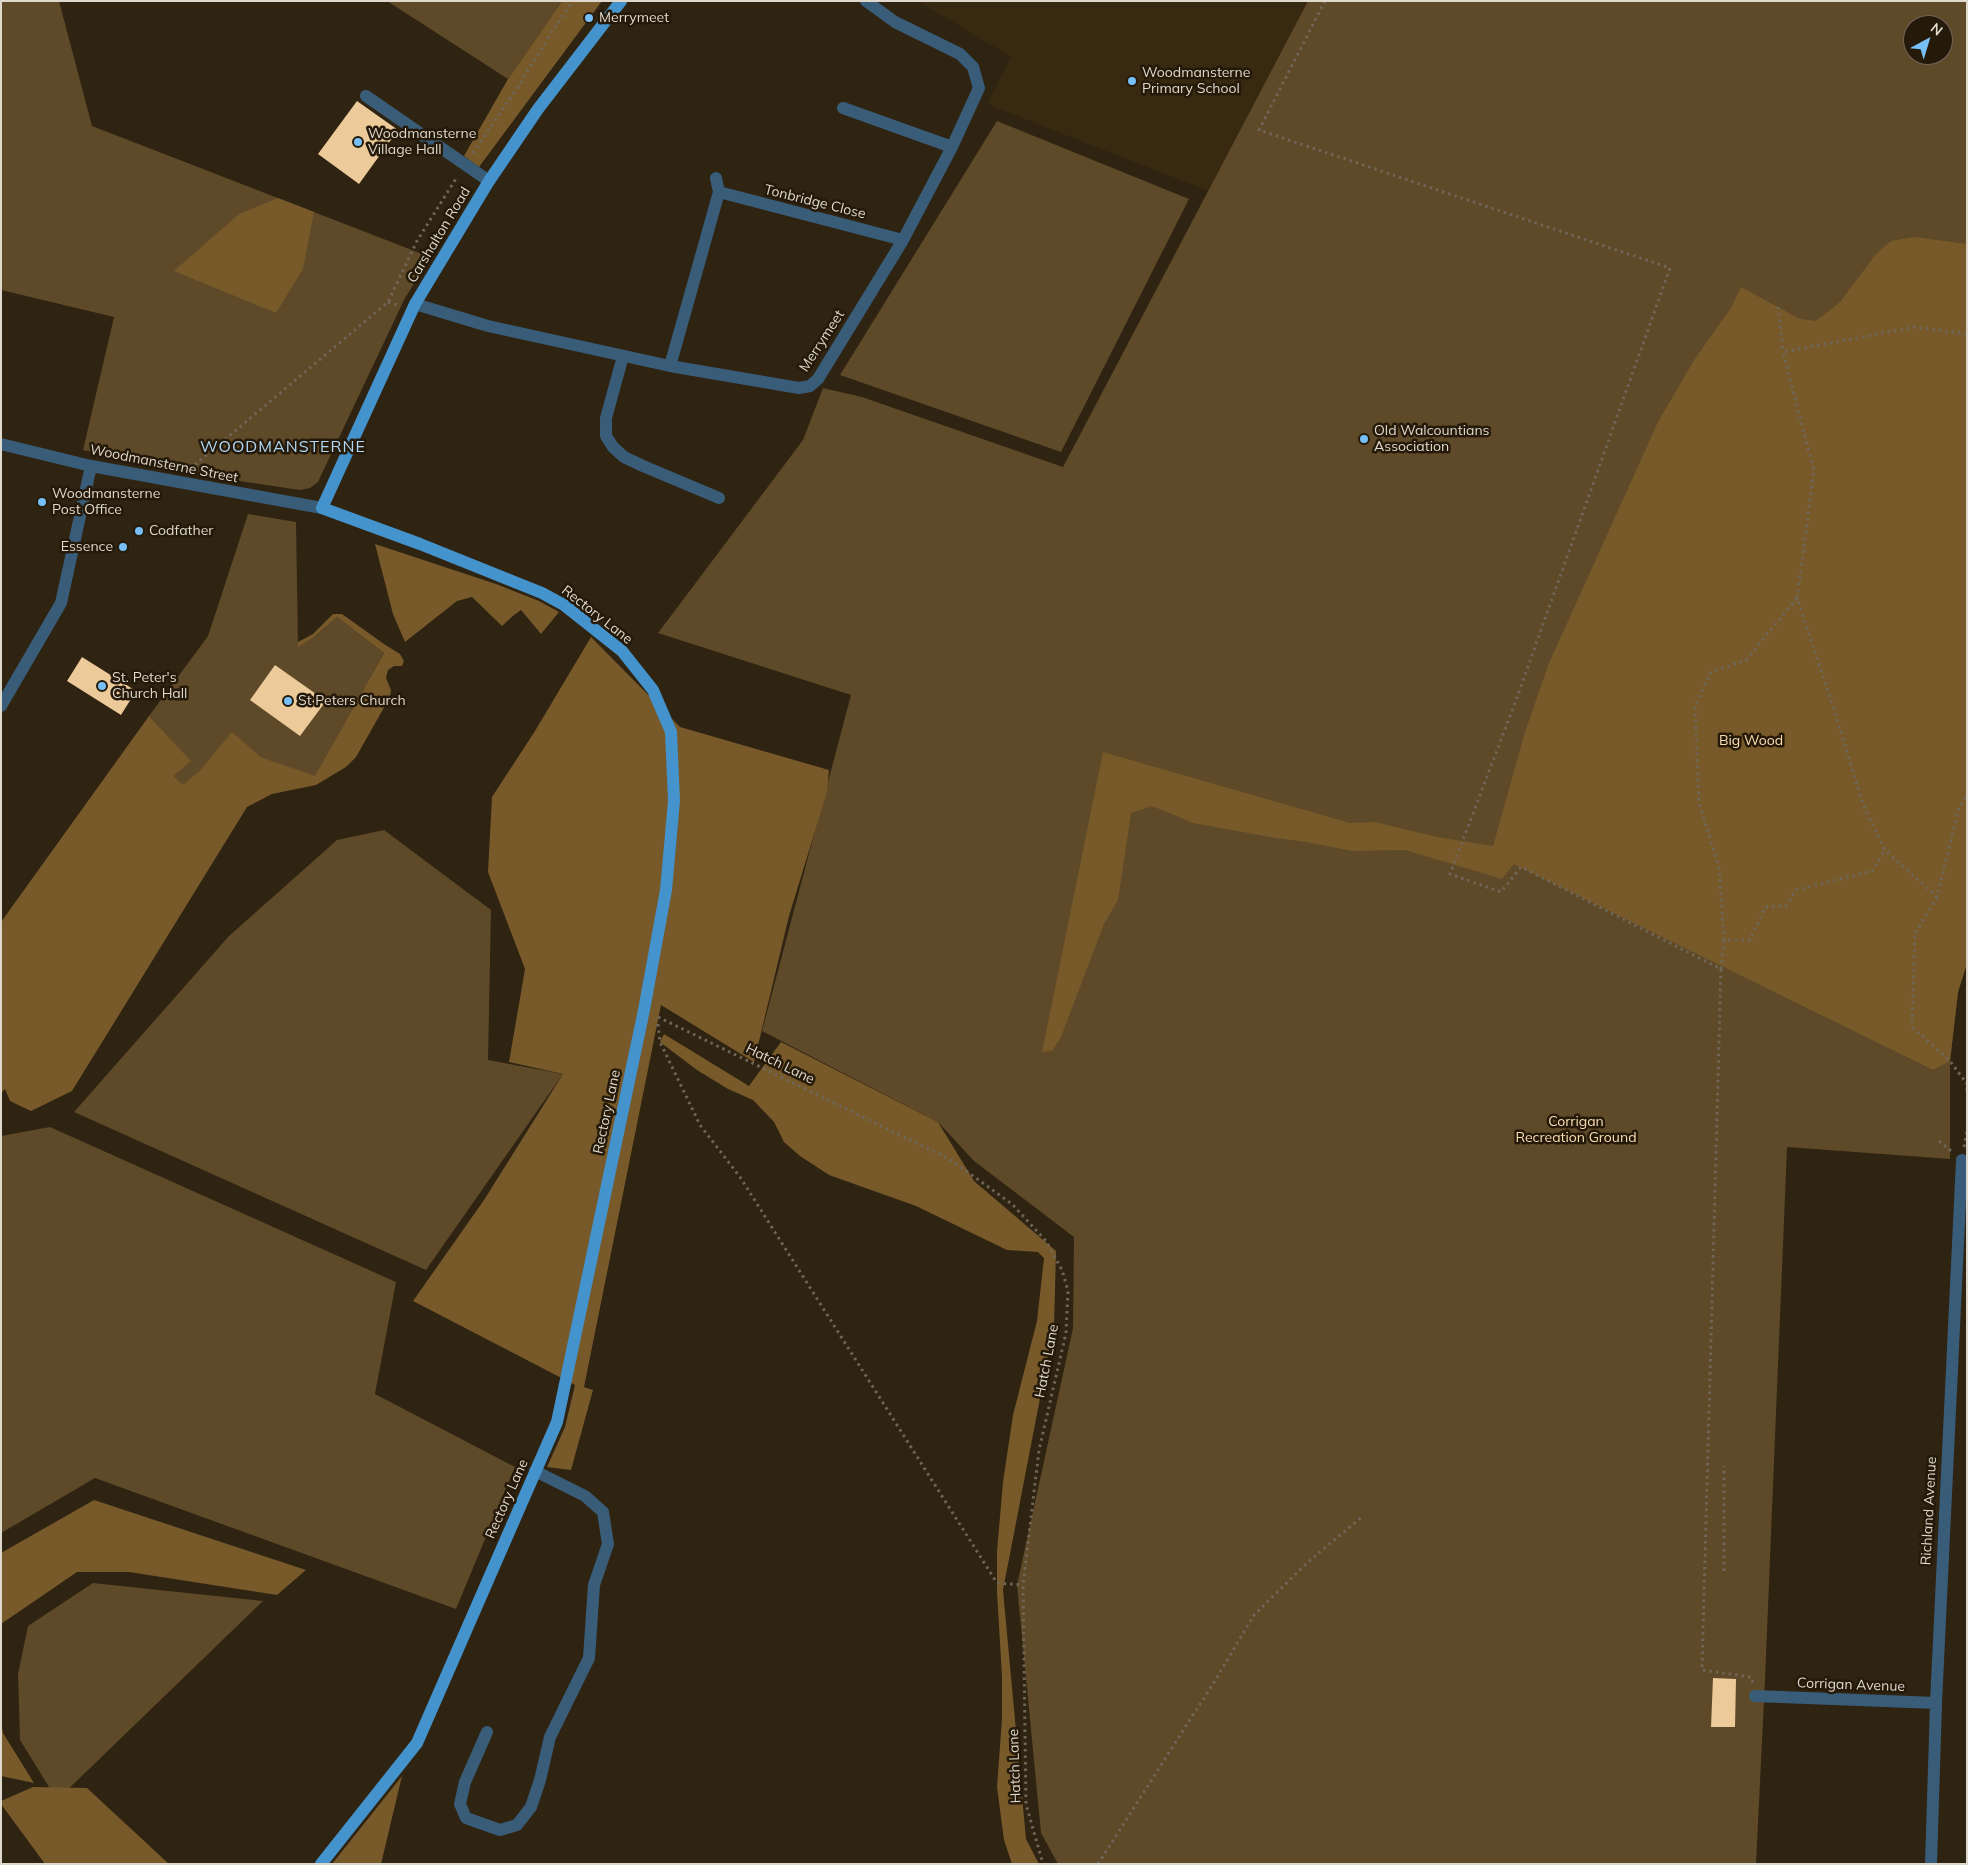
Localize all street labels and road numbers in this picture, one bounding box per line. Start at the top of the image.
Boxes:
street label: Tonbridge Close [763,181,867,223]
street label: Carshalton Road [404,184,474,286]
street label: Merrymeet [796,307,848,375]
street label: Woodmansterne Street [88,441,240,487]
street label: Rectory Lane [558,582,636,648]
street label: Hatch Lane [743,1040,817,1088]
street label: Rectory Lane [590,1069,624,1155]
street label: Hatch Lane [1032,1323,1062,1399]
street label: Richland Avenue [1918,1456,1940,1566]
street label: Rectory Lane [482,1457,532,1541]
street label: Corrigan Avenue [1797,1675,1905,1695]
street label: Hatch Lane [1005,1728,1025,1804]

